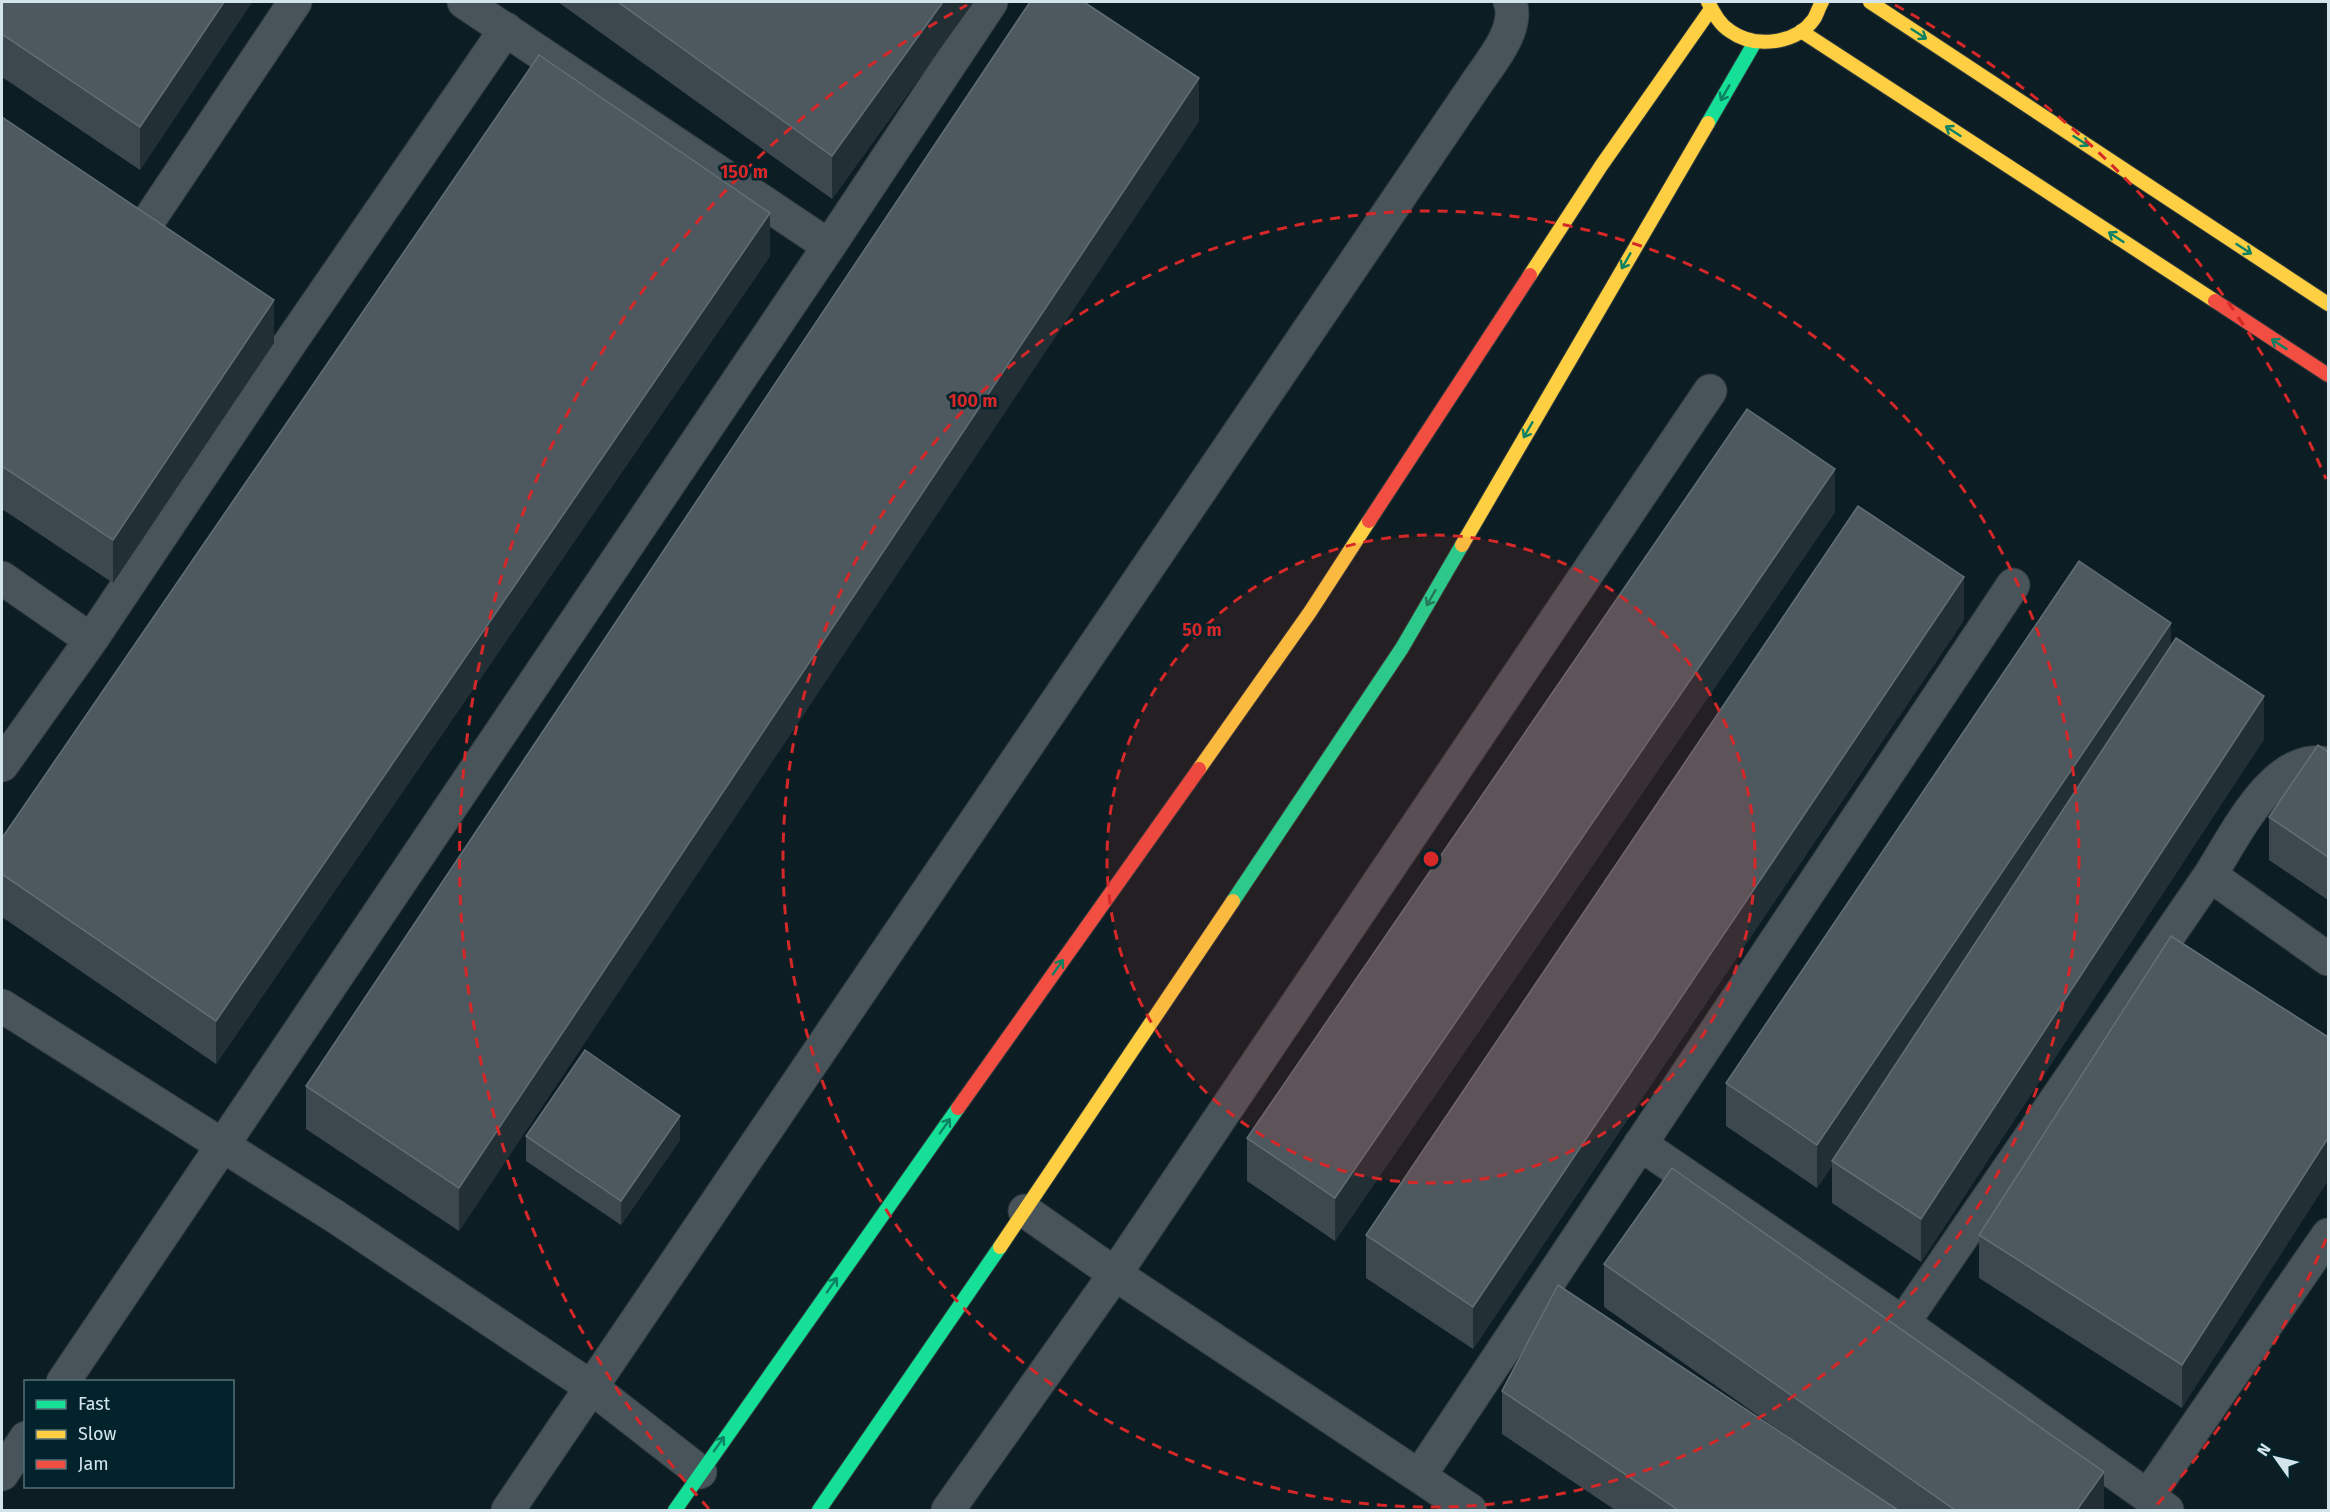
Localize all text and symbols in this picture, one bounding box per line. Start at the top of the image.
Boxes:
one-way arrow [1910,28,1926,40]
one-way arrow [1719,84,1731,101]
one-way arrow [1945,124,1962,136]
one-way arrow [2073,135,2089,147]
text: 150 m [720,161,768,183]
one-way arrow [2108,231,2125,243]
one-way arrow [2235,243,2252,255]
one-way arrow [1620,252,1632,269]
one-way arrow [2271,337,2288,350]
text: 100 m [949,390,997,412]
one-way arrow [1522,421,1534,438]
one-way arrow [1424,589,1436,606]
text: 50 m [1182,619,1222,641]
centre of rings [1421,849,1441,869]
one-way arrow [1052,960,1064,976]
one-way arrow [939,1119,951,1135]
one-way arrow [826,1278,838,1294]
legend [24,1380,234,1488]
text: Fast [78,1393,111,1415]
text: Slow [78,1423,117,1445]
north arrow [2246,1428,2306,1488]
one-way arrow [713,1437,725,1453]
text: N [2253,1440,2275,1460]
text: Jam [78,1453,109,1475]

